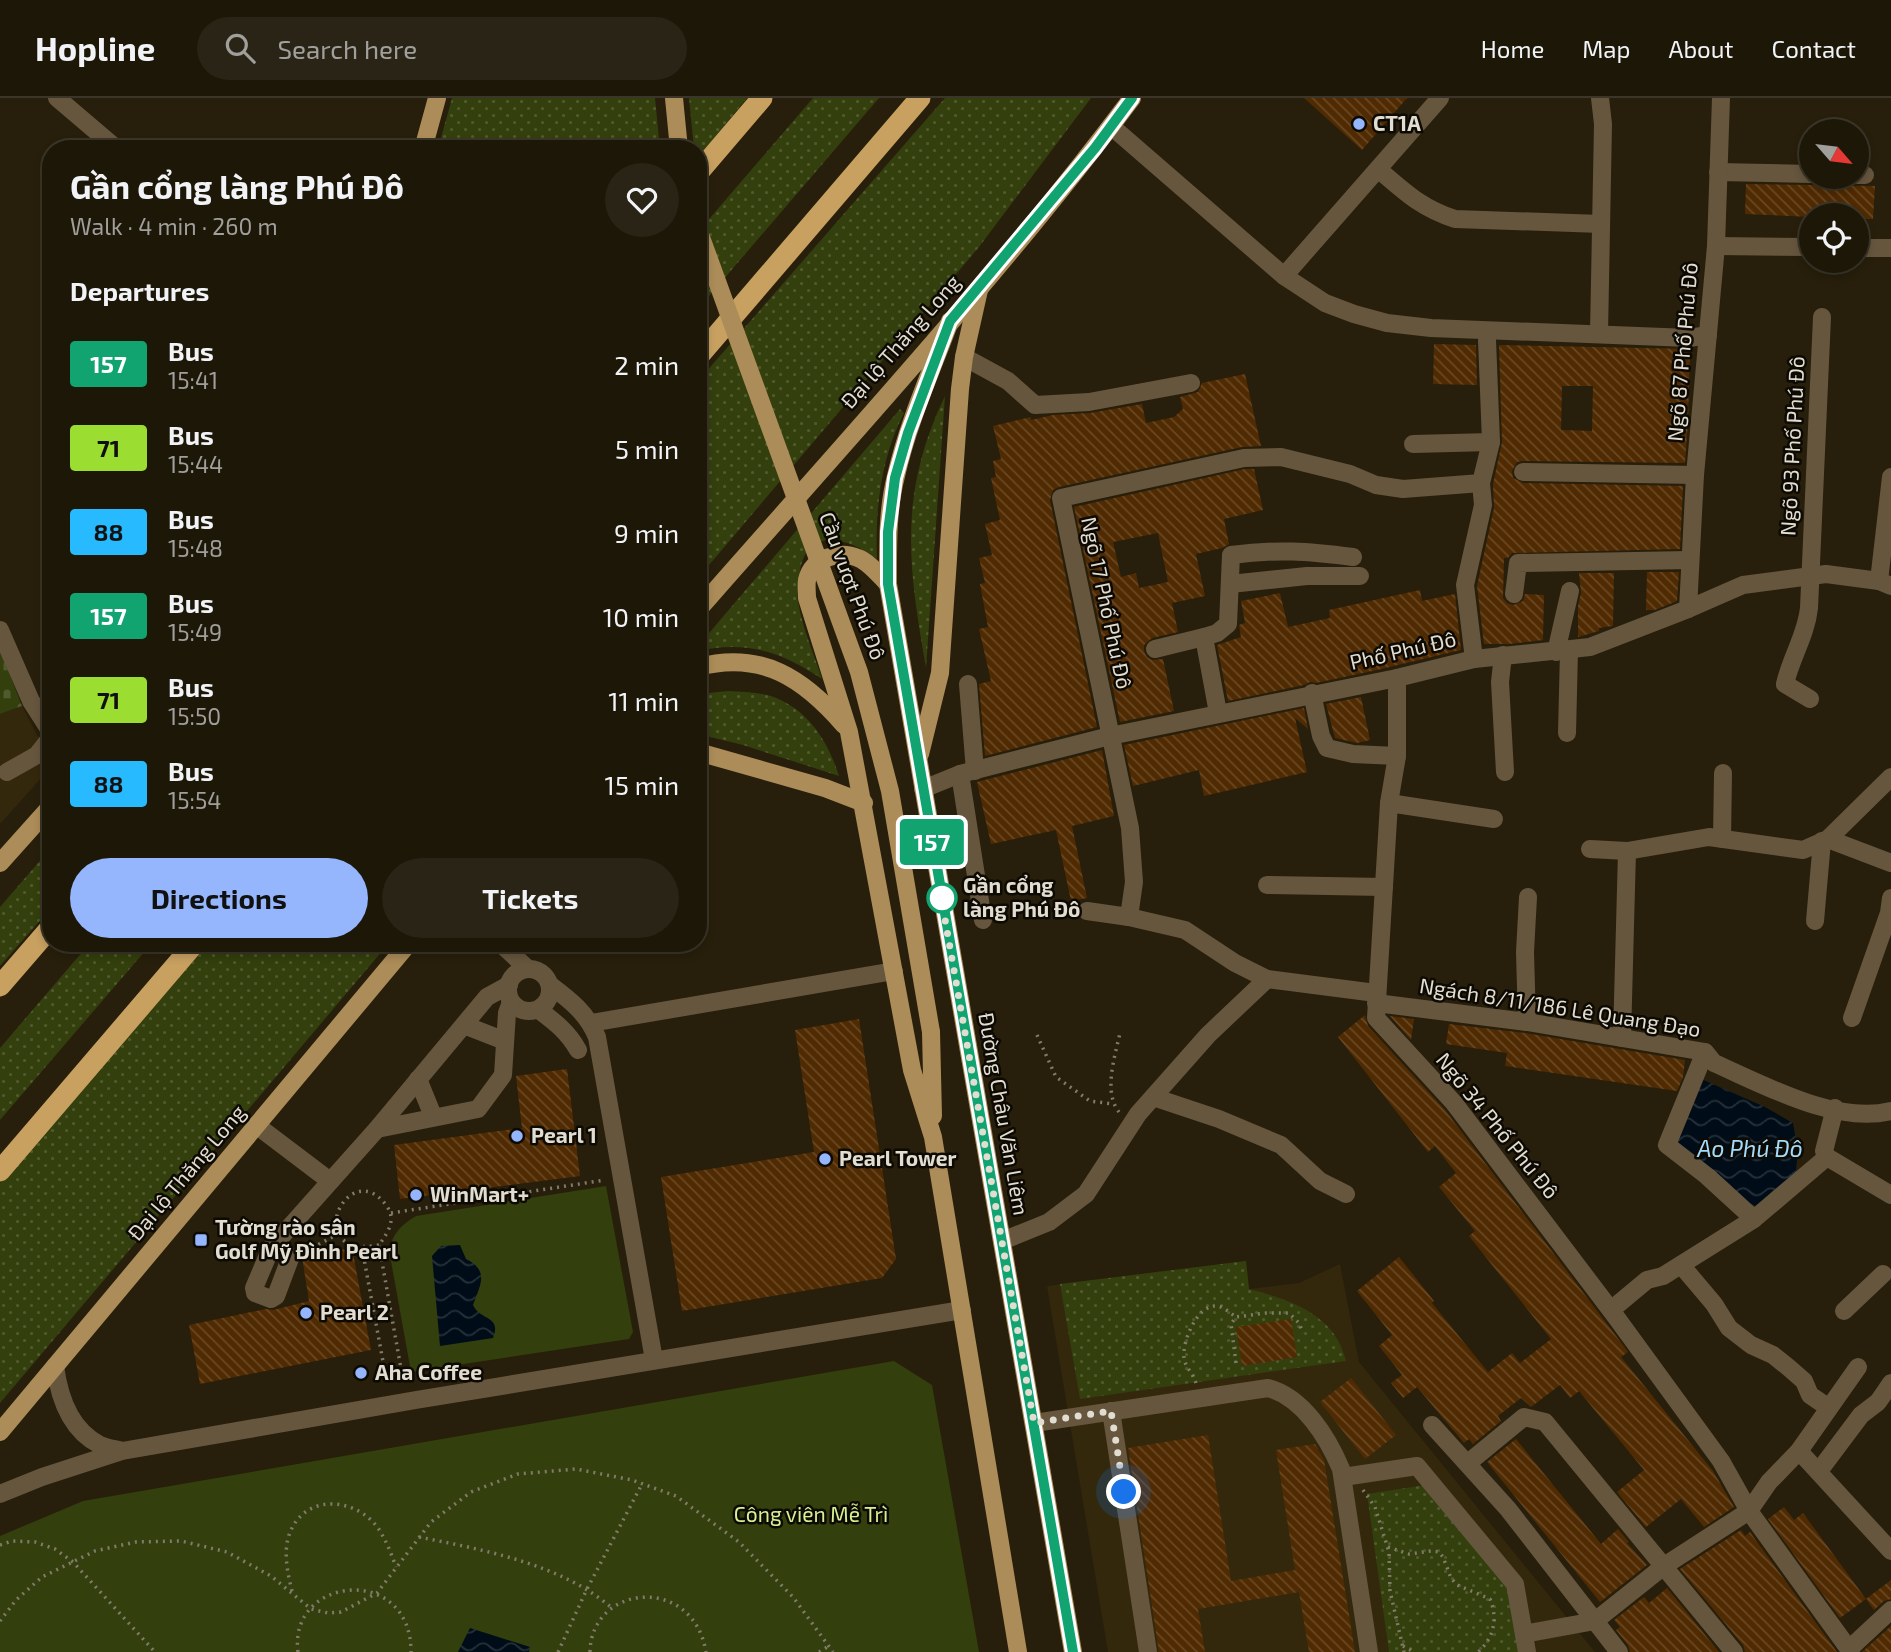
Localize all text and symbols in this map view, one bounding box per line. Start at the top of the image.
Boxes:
search box [197,17,687,80]
text: Hopline [35,28,155,68]
icon: search [221,29,259,67]
text: Search here [277,33,417,64]
text: Home [1481,34,1544,63]
text: Map [1582,34,1630,63]
text: About [1668,34,1734,63]
text: Contact [1772,34,1856,63]
place label: CT1A [1373,110,1421,135]
marker: CT1A [1351,116,1367,132]
north arrow [1799,119,1869,189]
map controls [1799,119,1869,273]
button: heart [605,163,679,237]
text: Gần cổng làng Phú Đô [70,166,404,206]
button: locate [1799,203,1869,273]
text: Walk · 4 min · 260 m [70,212,278,240]
street label: Ngõ 87 Phố Phú Đô [1661,261,1702,442]
street label: Đại lộ Thăng Long [835,269,965,413]
text: Departures [70,275,209,306]
text: Bus [168,335,214,366]
text: 157 [90,349,127,378]
text: 2 min [614,349,679,380]
street label: Ngõ 93 Phố Phú Đô [1774,355,1809,536]
text: 15:41 [168,366,218,394]
text: Bus [168,419,214,450]
text: 71 [97,433,120,462]
text: 5 min [615,433,679,464]
text: 15:44 [168,450,223,478]
text: Bus [168,503,214,534]
street label: Cầu vượt Phú Đô [815,508,892,663]
street label: Ngõ 17 Phố Phú Đô [1077,514,1138,691]
text: 88 [94,517,123,546]
text: 9 min [614,517,679,548]
text: 15:48 [168,534,223,562]
text: Bus [168,587,214,618]
text: 157 [90,601,127,630]
text: 10 min [603,601,679,632]
text: 15:49 [168,618,222,646]
street label: Phố Phú Đô [1347,625,1458,674]
text: Bus [168,671,214,702]
text: 71 [97,685,120,714]
text: 11 min [608,685,679,716]
text: 15:50 [168,702,221,730]
text: Bus [168,755,214,786]
text: 88 [94,769,123,798]
text: 15 min [605,769,679,800]
text: 15:54 [168,786,221,814]
line badge: 157 [892,819,972,865]
text: 157 [914,827,950,856]
button: Directions [70,858,368,938]
button: Tickets [382,858,679,938]
place label: Gần cổng làng Phú Đô [963,872,1080,921]
marker: Gần cổng làng Phú Đô [927,883,957,913]
street label: Ngách 8/11/186 Lê Quang Đạo [1418,972,1703,1042]
street label: Đường Châu Văn Liêm [974,1010,1035,1217]
street label: Ngõ 34 Phố Phú Đô [1432,1047,1565,1203]
street label: Đại lộ Thăng Long [122,1099,250,1245]
place label: Pearl 1 [531,1122,597,1147]
marker: Pearl 1 [509,1128,525,1144]
water label: Ao Phú Đô [1696,1134,1803,1162]
place label: Pearl Tower [839,1145,957,1170]
marker: Pearl Tower [817,1151,833,1167]
place label: WinMart+ [430,1181,529,1206]
marker: WinMart+ [408,1187,424,1203]
place label: Tường rào sân Golf Mỹ Đình Pearl [215,1214,398,1264]
marker: Tường rào sân Golf Mỹ Đình Pearl [193,1232,209,1248]
place label: Pearl 2 [320,1299,389,1324]
marker: Pearl 2 [298,1305,314,1321]
place label: Aha Coffee [375,1359,482,1384]
marker: Aha Coffee [353,1365,369,1381]
your location [1106,1474,1141,1509]
park label: Công viên Mễ Trì [734,1501,888,1526]

